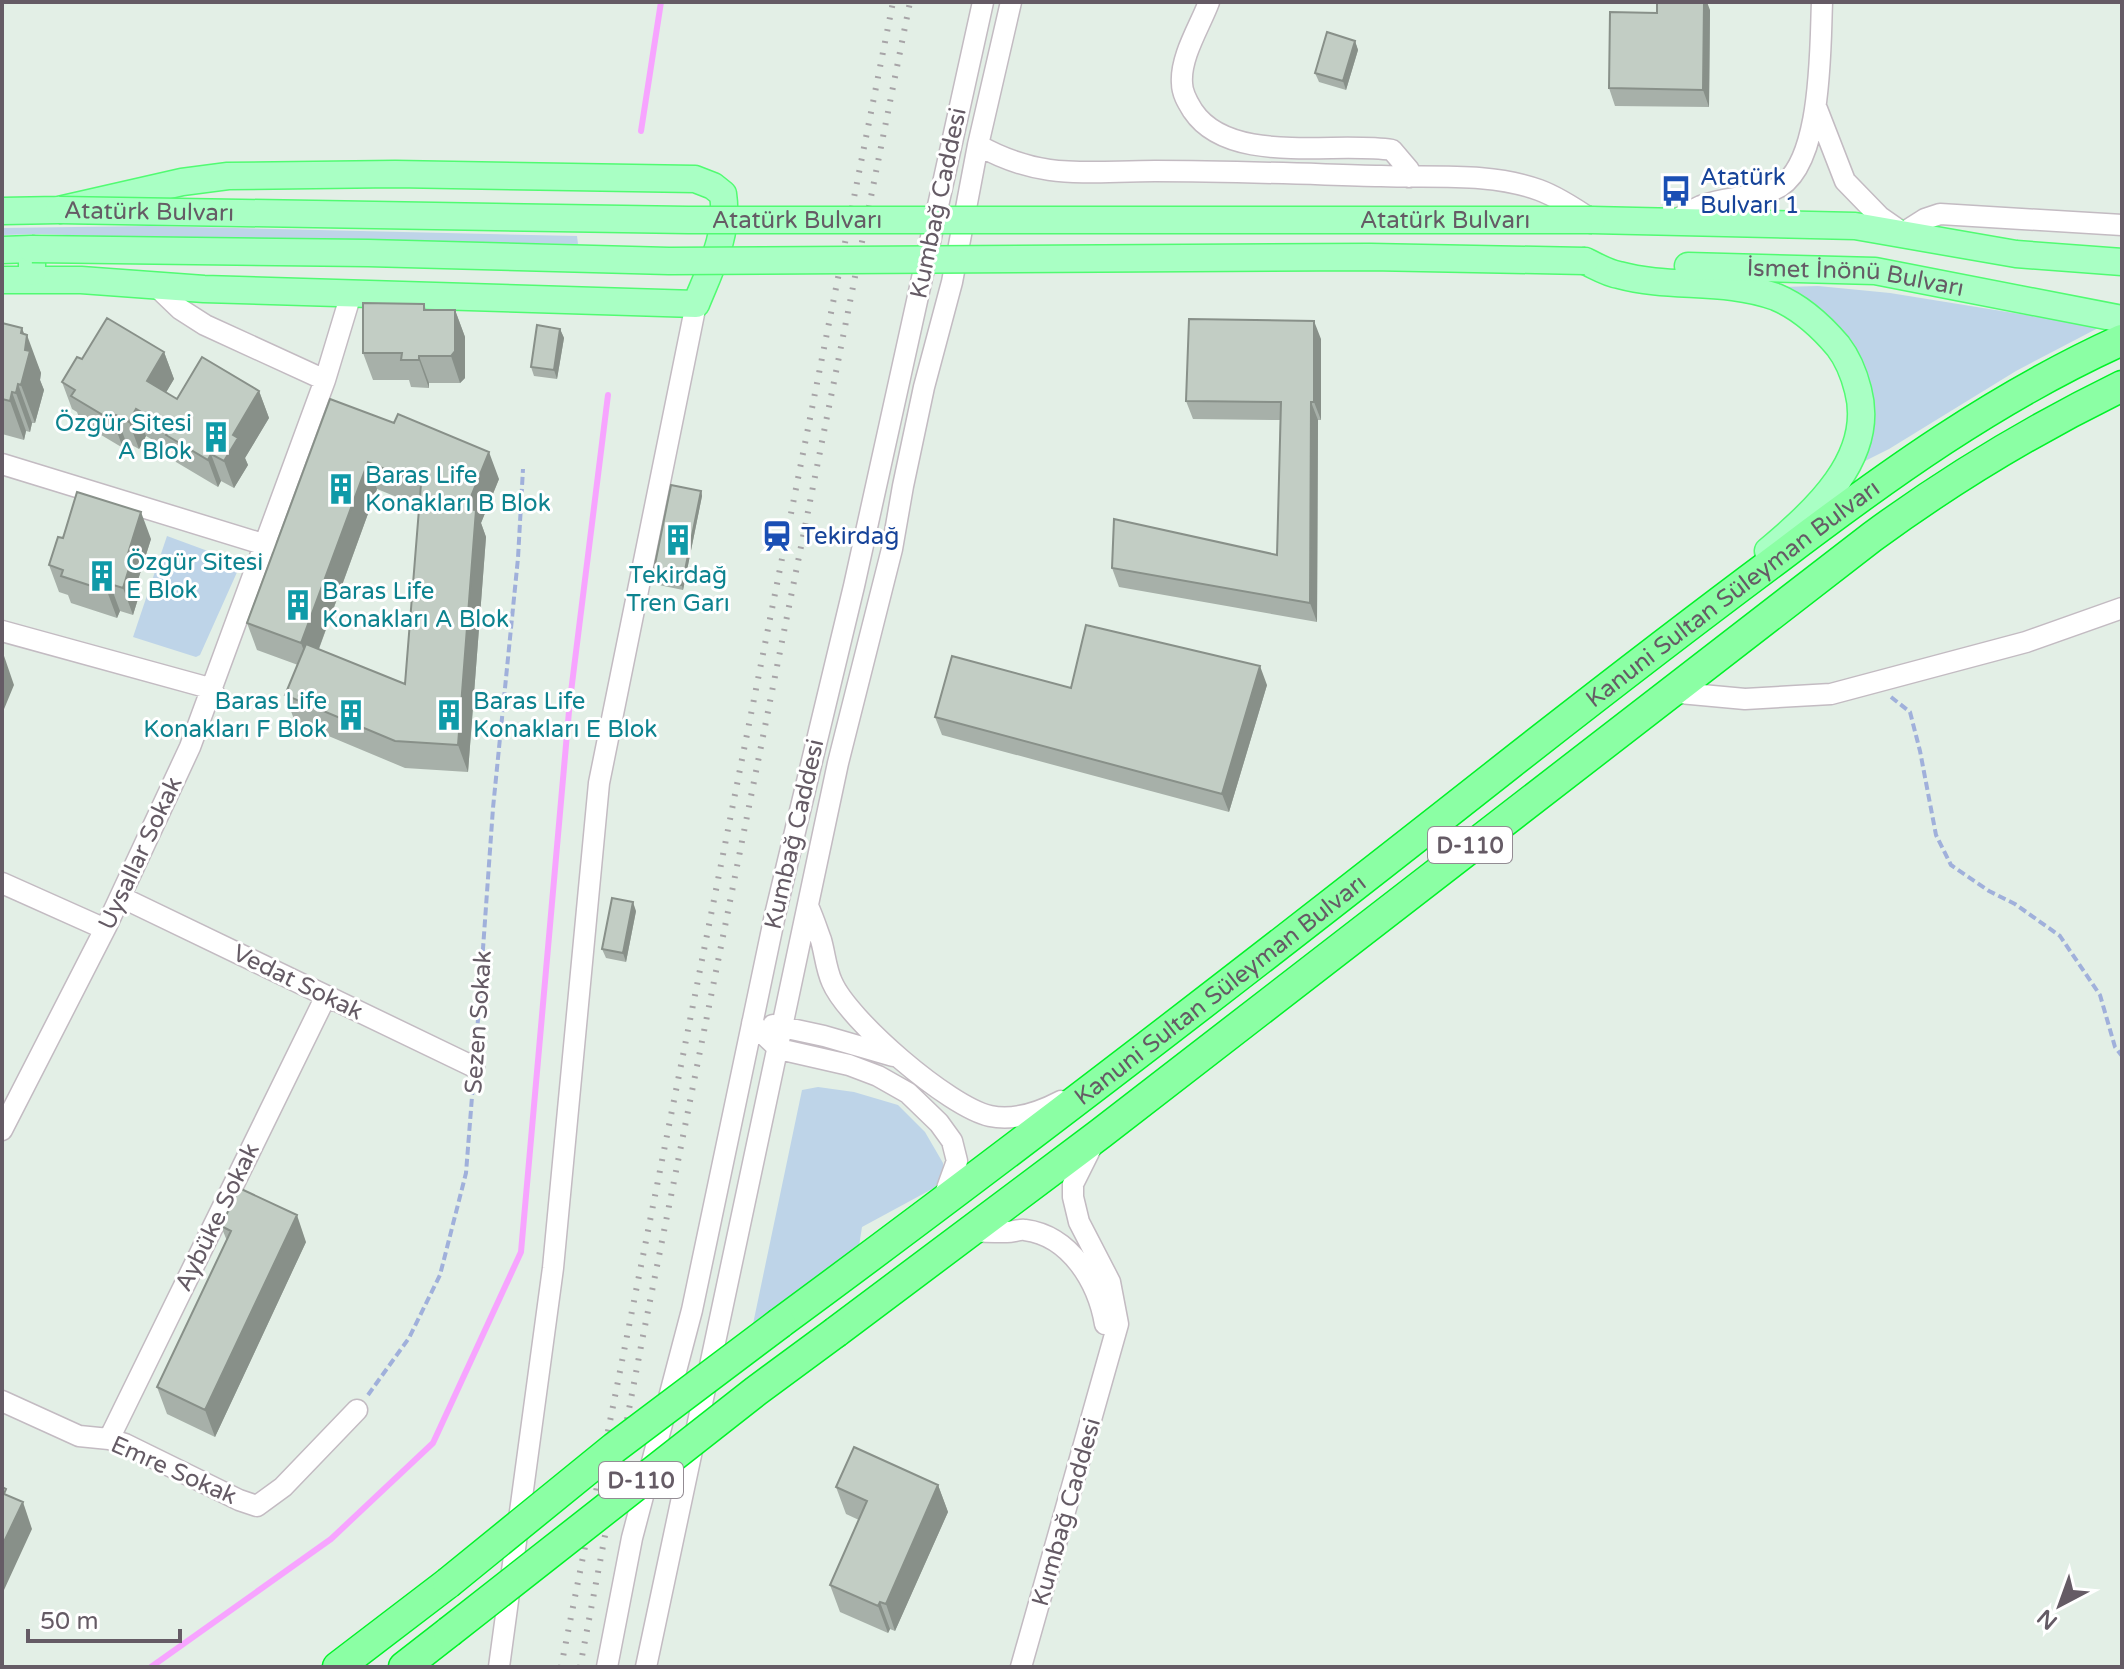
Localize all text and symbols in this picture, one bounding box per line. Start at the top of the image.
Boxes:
street label: Kumbağ Caddesi [904,105,973,301]
place label: Atatürk Bulvarı 1 [1700,163,1800,220]
bus stop icon: Atatürk Bulvarı 1 [1659,174,1693,208]
street label: Atatürk Bulvarı [64,196,234,228]
street label: Atatürk Bulvarı [712,206,882,235]
street label: Atatürk Bulvarı [1360,206,1530,235]
street label: İsmet İnönü Bulvarı [1746,254,1966,303]
place label: Özgür Sitesi A Blok [55,409,192,466]
building icon: Özgür Sitesi A Blok [199,420,233,454]
place label: Baras Life Konakları B Blok [365,461,551,518]
building icon: Baras Life Konakları B Blok [324,472,358,506]
street label: Kanuni Sultan Süleyman Bulvarı [1580,474,1886,714]
station icon: Tekirdağ [760,519,794,553]
place label: Tekirdağ [801,522,899,551]
building icon: Tekirdağ Tren Garı [661,523,695,557]
place label: Özgür Sitesi E Blok [126,548,263,605]
building icon: Özgür Sitesi E Blok [85,559,119,593]
place label: Tekirdağ Tren Garı [626,561,730,618]
place label: Baras Life Konakları A Blok [322,577,509,634]
building icon: Baras Life Konakları A Blok [281,588,315,622]
place label: Baras Life Konakları F Blok [143,687,327,744]
place label: Baras Life Konakları E Blok [473,687,657,744]
building icon: Baras Life Konakları F Blok [334,698,368,732]
building icon: Baras Life Konakları E Blok [432,698,466,732]
street label: Kumbağ Caddesi [759,736,830,932]
street label: Uysallar Sokak [92,772,189,934]
road number: D-110 [1428,827,1512,863]
street label: Kanuni Sultan Süleyman Bulvarı [1069,868,1372,1112]
street label: Vedat Sokak [228,938,368,1026]
street label: Sezen Sokak [459,949,498,1095]
street label: Aybüke Sokak [169,1138,266,1296]
street label: Kumbağ Caddesi [1026,1415,1107,1610]
street label: Emre Sokak [106,1430,241,1511]
road number: D-110 [599,1462,683,1498]
north arrow [2020,1565,2100,1645]
scale bar [28,1593,180,1643]
text: N [2032,1604,2063,1635]
text: 50 m [40,1607,98,1636]

